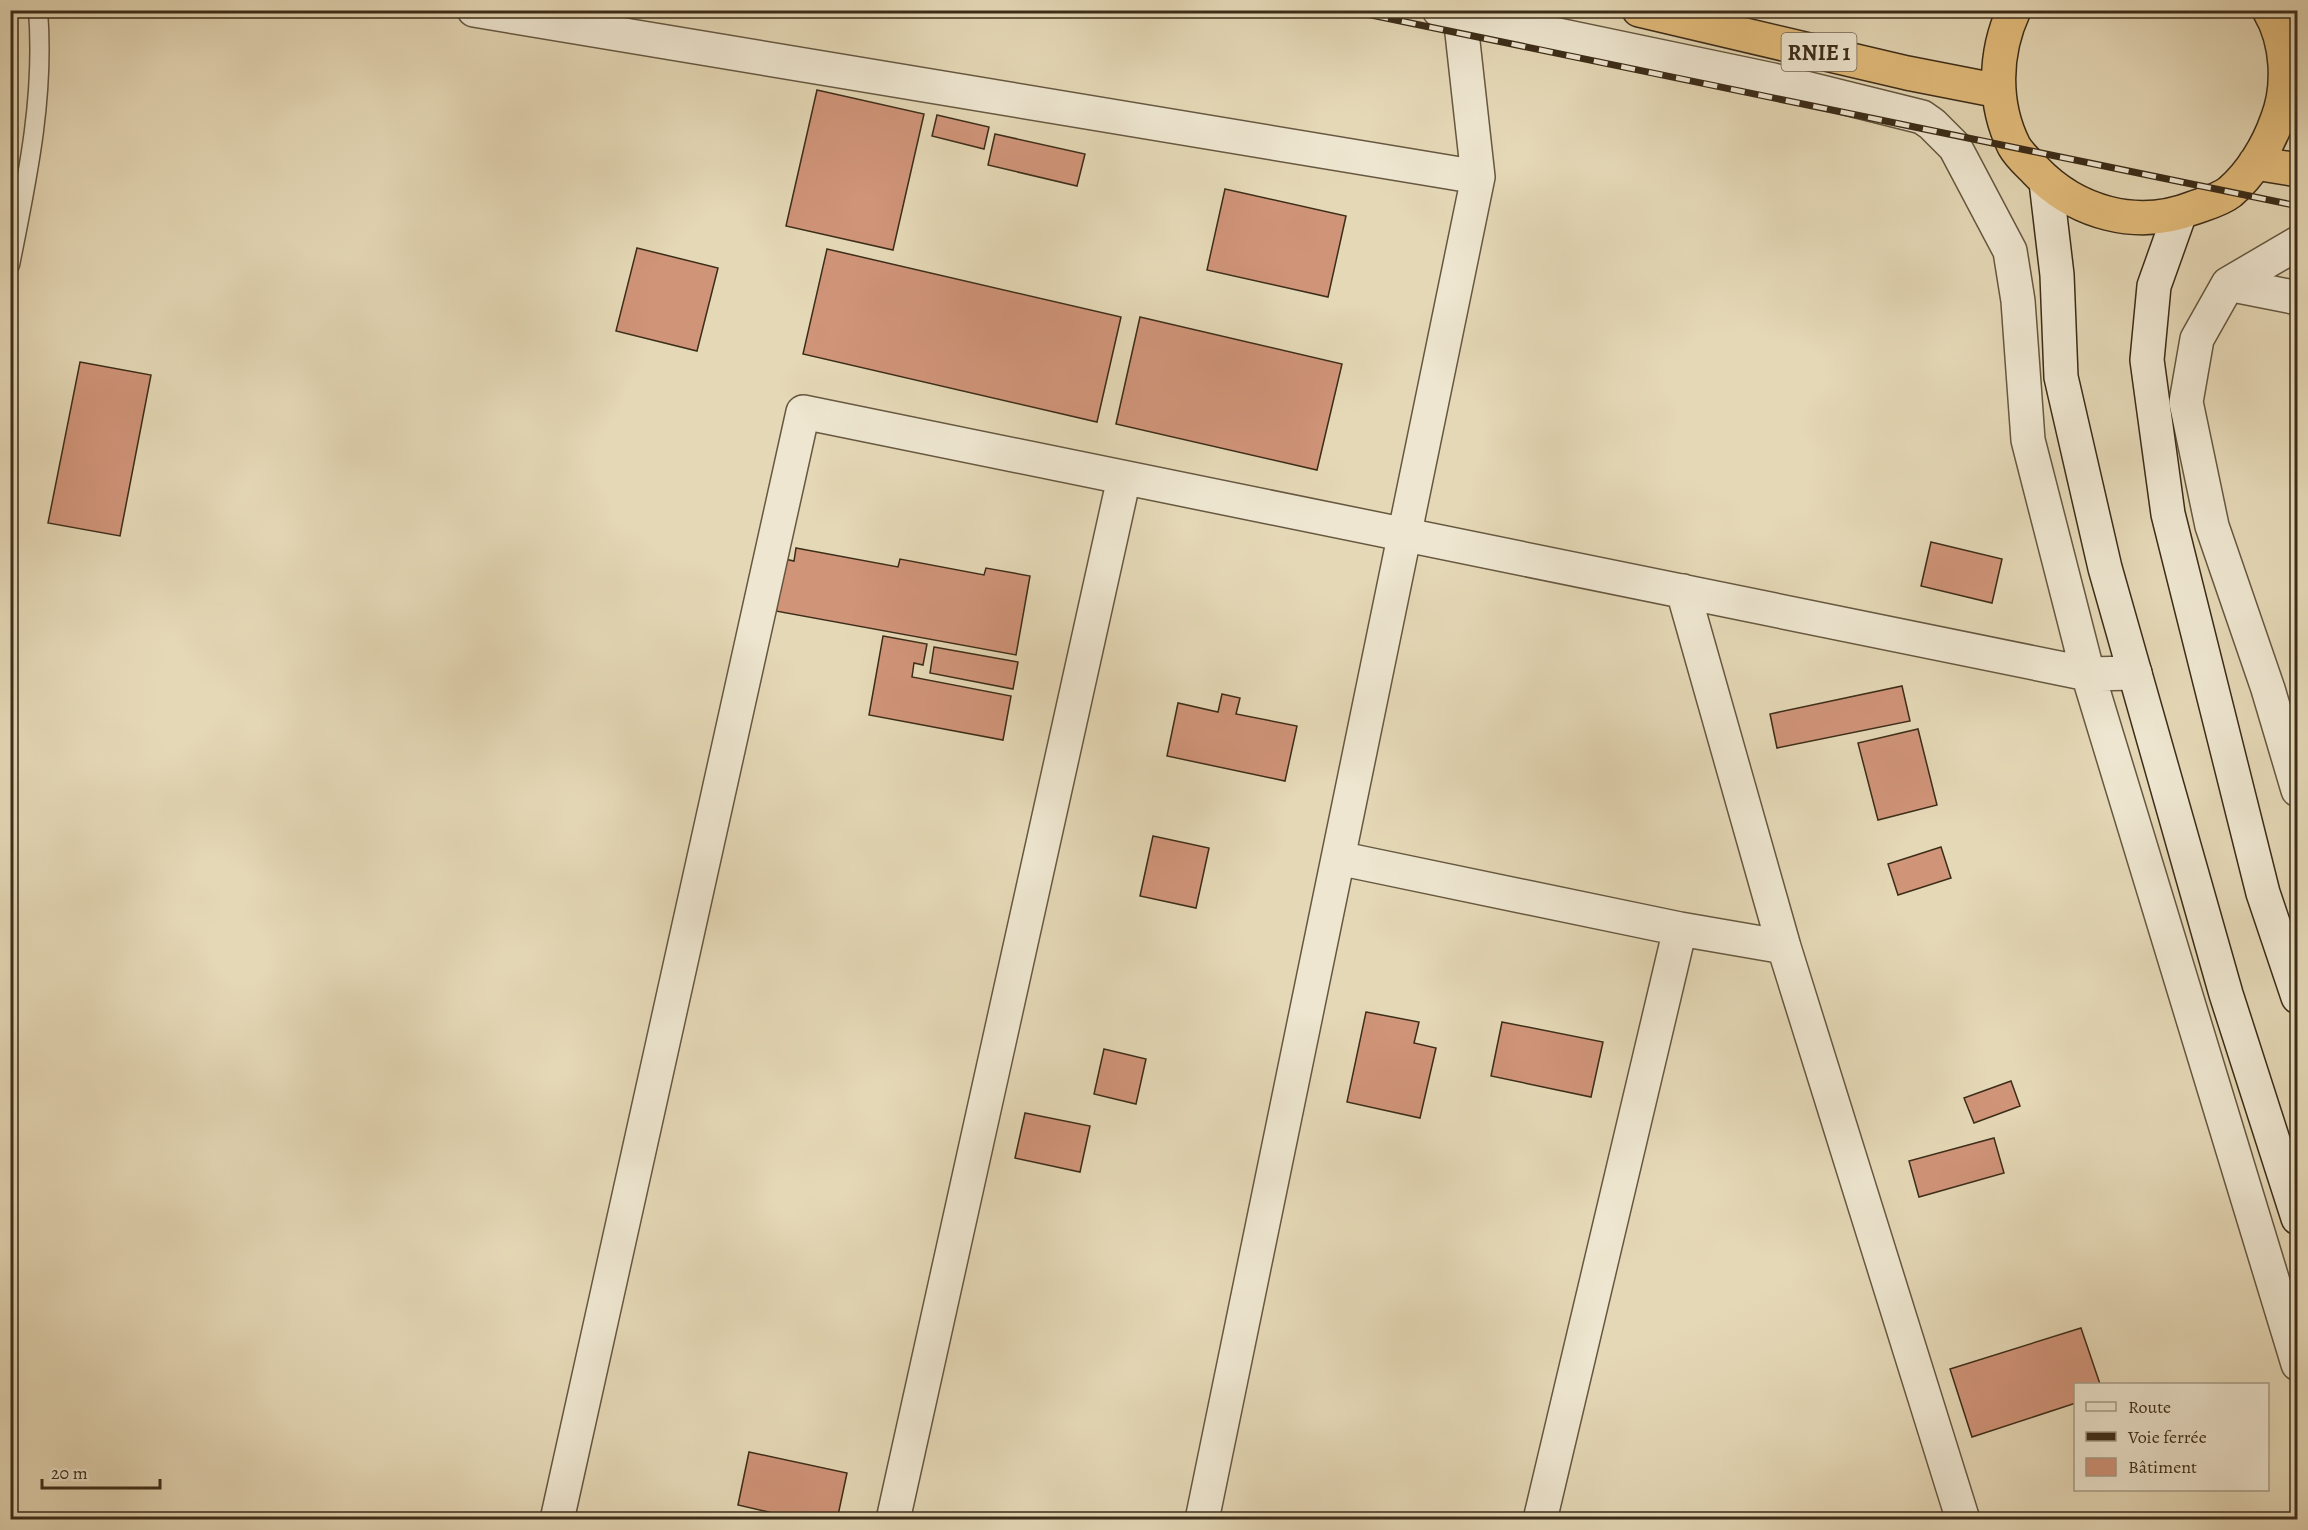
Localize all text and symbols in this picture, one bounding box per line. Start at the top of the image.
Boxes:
road number: RNIE 1 [1782,33,1856,71]
legend [2074,1383,2269,1491]
text: Route [2128,1395,2171,1419]
text: Voie ferrée [2127,1425,2207,1449]
scale bar [42,1452,160,1490]
text: Bâtiment [2128,1455,2197,1479]
text: 20 m [51,1461,88,1485]

